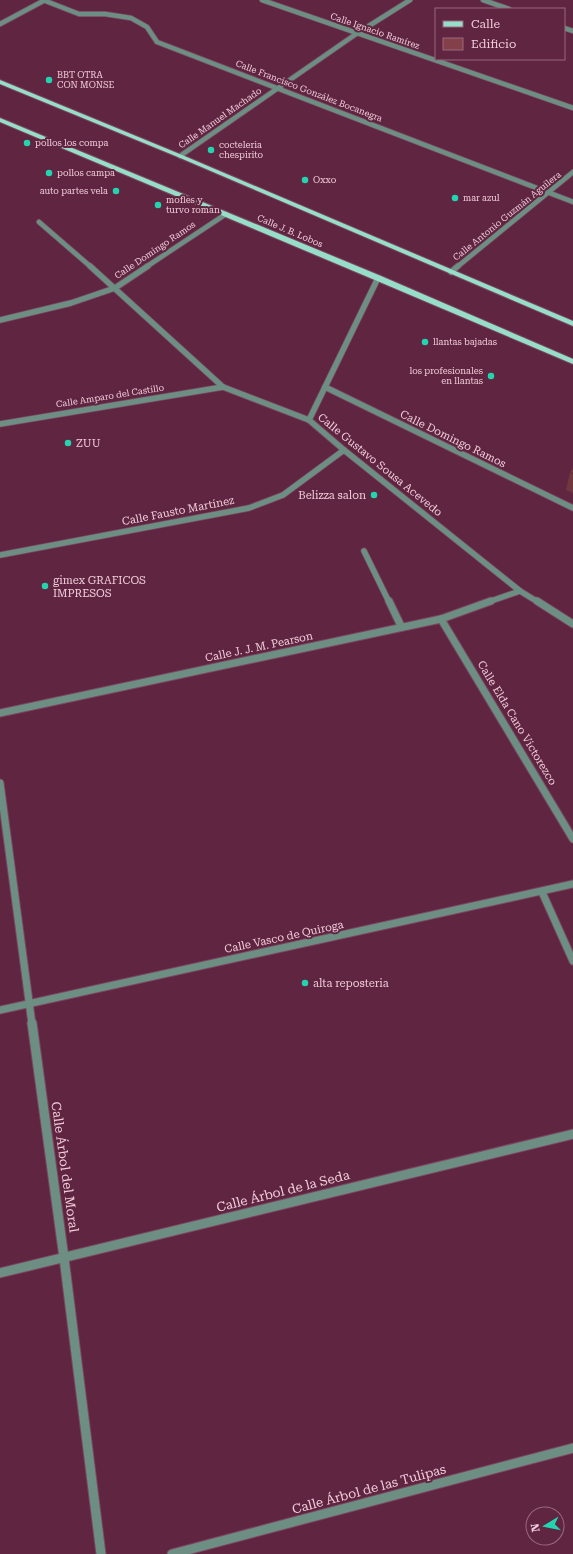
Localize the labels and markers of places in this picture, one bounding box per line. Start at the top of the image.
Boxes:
place label: BBT OTRA CON MONSE [57,70,115,90]
marker: BBT OTRA CON MONSE [44,75,54,85]
marker: pollos los compa [22,138,32,148]
place label: pollos los compa [35,138,108,148]
place label: cocteleria chespirito [219,140,264,160]
marker: cocteleria chespirito [206,145,216,155]
marker: pollos campa [44,168,54,178]
place label: pollos campa [57,168,115,178]
marker: Oxxo [300,175,310,185]
place label: Oxxo [313,175,337,185]
place label: auto partes vela [40,186,108,196]
marker: auto partes vela [111,186,121,196]
marker: mar azul [450,193,460,203]
place label: mar azul [463,193,500,203]
place label: mofles y turvo roman [166,195,220,215]
marker: mofles y turvo roman [153,200,163,210]
marker: llantas bajadas [420,337,430,347]
place label: llantas bajadas [433,337,497,347]
place label: los profesionales en llantas [409,366,483,386]
marker: los profesionales en llantas [486,371,496,381]
place label: ZUU [76,437,101,450]
marker: ZUU [63,438,73,448]
place label: Belizza salon [298,489,366,502]
marker: Belizza salon [369,490,379,500]
place label: gimex GRAFICOS IMPRESOS [53,574,146,600]
marker: gimex GRAFICOS IMPRESOS [40,581,50,591]
place label: alta reposteria [313,977,389,990]
marker: alta reposteria [300,978,310,988]

